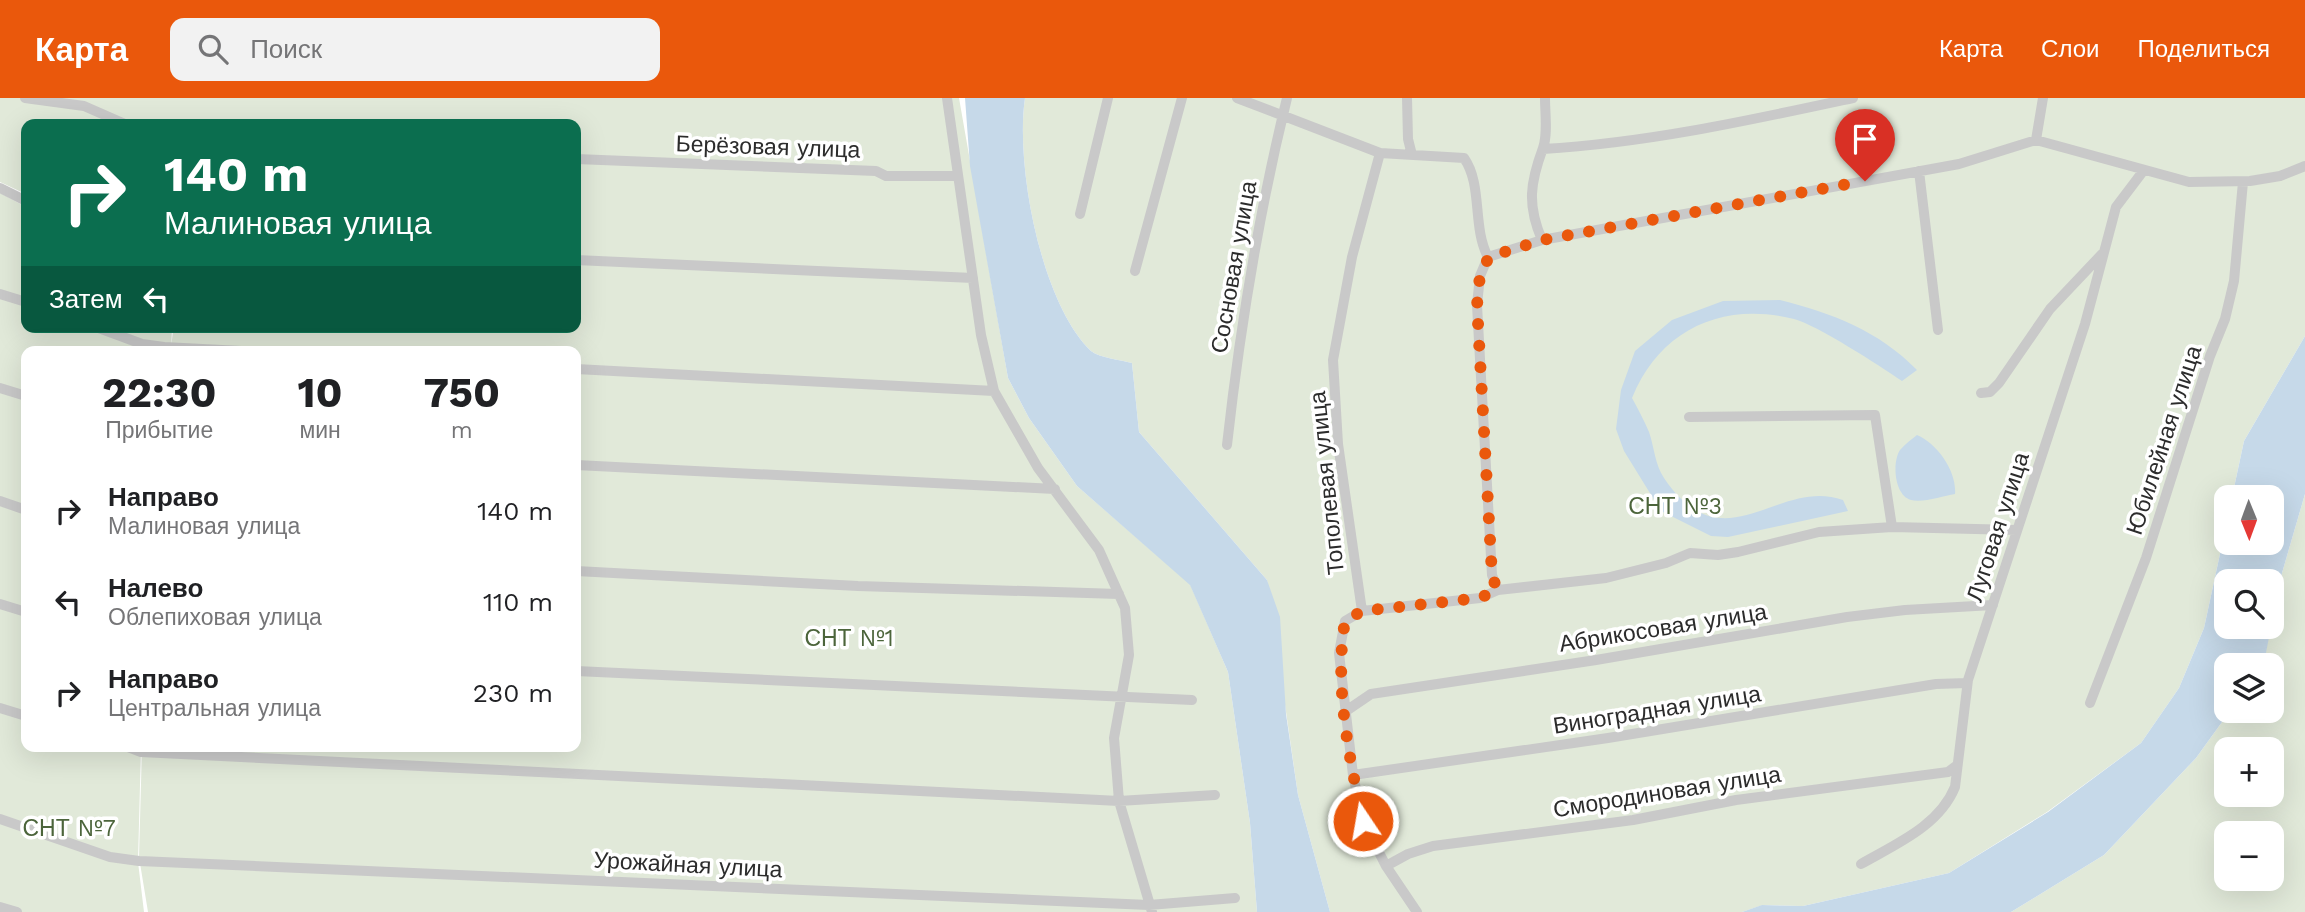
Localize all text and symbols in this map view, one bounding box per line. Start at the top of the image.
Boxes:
search box [170,18,660,81]
text: Карта [35,30,128,69]
icon: search [194,30,232,68]
text: Поиск [250,34,322,64]
text: Карта [1939,35,2003,63]
text: Слои [2041,35,2099,63]
text: Поделиться [2137,35,2270,63]
pin [1835,109,1895,181]
icon: arrive [1846,120,1884,158]
street label: Берёзовая улица [675,130,861,164]
text: 140 m [164,145,308,203]
icon: right [49,147,140,238]
street label: Сосновая улица [1206,178,1262,355]
text: Малиновая улица [164,204,431,242]
icon: left [137,280,175,318]
text: Затем [49,284,123,314]
street label: Юбилейная улица [2121,342,2207,538]
text: 22:30 [102,368,217,417]
text: 10 [297,368,343,417]
text: 750 [424,368,500,417]
street label: Тополевая улица [1304,390,1350,576]
text: Прибытие [105,417,213,444]
text: мин [299,417,341,444]
text: m [451,417,473,444]
street label: Луговая улица [1961,449,2035,605]
text: Направо [108,482,219,512]
north arrow [2214,485,2284,555]
map controls [2214,485,2284,891]
icon: right [49,492,87,530]
park label: СНТ №3 [1628,493,1722,520]
text: 140 m [477,496,553,526]
text: Малиновая улица [108,513,300,540]
button: search [2214,569,2284,639]
text: Налево [108,573,203,603]
icon: left [49,583,87,621]
text: 110 m [483,587,553,617]
street label: Абрикосовая улица [1557,598,1769,658]
text: Облепиховая улица [108,604,322,631]
park label: СНТ №1 [804,625,894,652]
button: layers [2214,653,2284,723]
text: Направо [108,664,219,694]
icon: right [49,674,87,712]
text: 230 m [473,678,553,708]
street label: Виноградная улица [1551,680,1763,740]
text: Центральная улица [108,695,321,722]
button: + [2214,737,2284,807]
street label: Смородиновая улица [1551,761,1783,823]
position arrow [1326,784,1400,858]
park label: СНТ №7 [22,815,116,842]
button: − [2214,821,2284,891]
street label: Урожайная улица [593,847,783,883]

